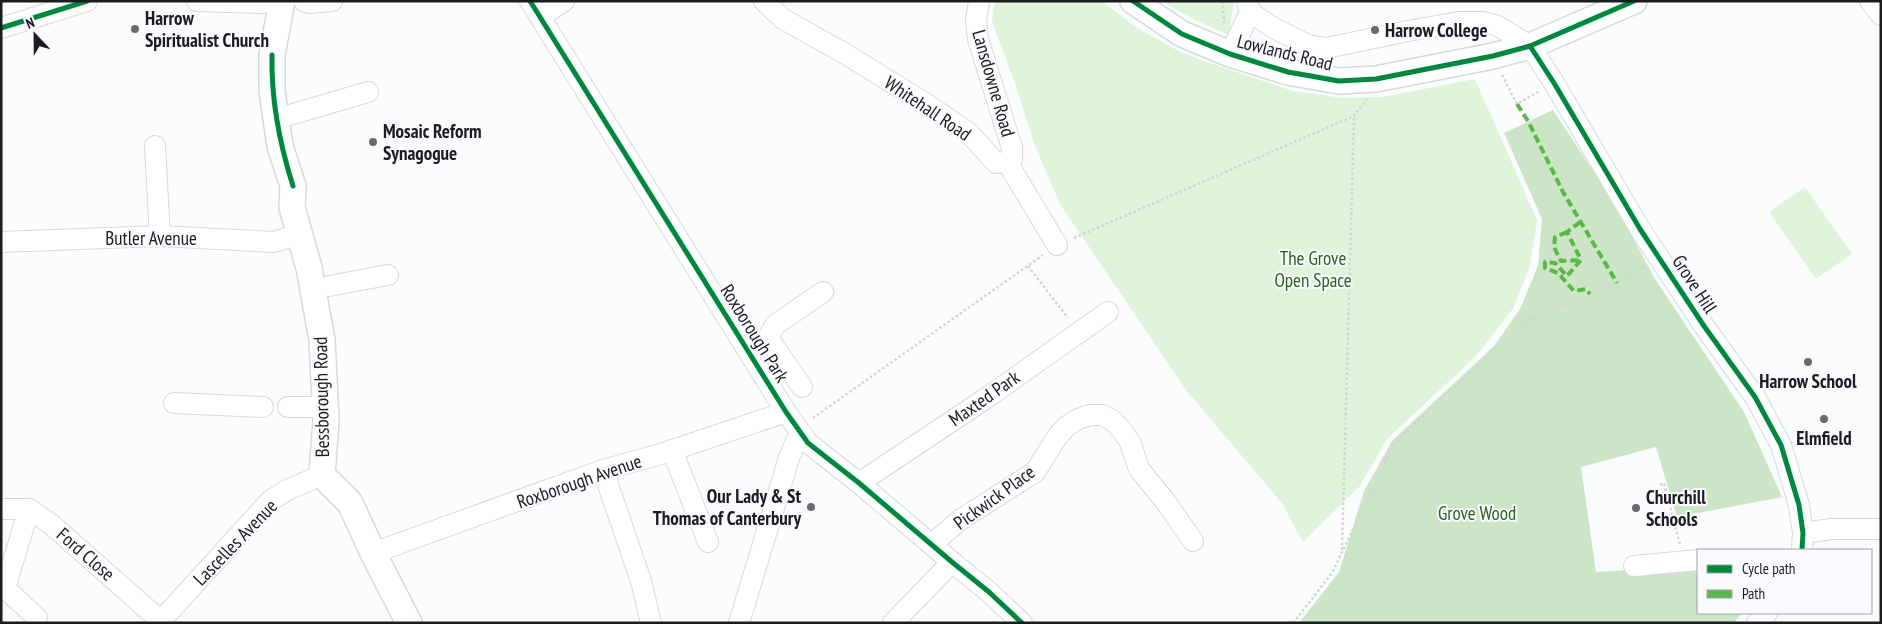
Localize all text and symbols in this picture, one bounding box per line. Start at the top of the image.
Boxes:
place label: Harrow Spiritualist Church [145,6,269,52]
north arrow [10,10,60,60]
text: N [23,13,37,33]
place label: Harrow College [1385,18,1488,42]
marker: Harrow Spiritualist Church [129,23,141,35]
marker: Harrow College [1369,24,1381,36]
street label: Lansdowne Road [967,27,1021,139]
street label: Lowlands Road [1235,29,1335,75]
street label: Whitehall Road [880,70,976,146]
place label: Mosaic Reform Synagogue [383,119,482,165]
marker: Mosaic Reform Synagogue [367,136,379,148]
street label: Butler Avenue [105,226,197,250]
park label: The Grove Open Space [1274,246,1352,292]
street label: Grove Hill [1667,250,1723,318]
street label: Roxborough Park [715,280,795,387]
street label: Bessborough Road [308,336,334,458]
marker: Harrow School [1802,356,1814,368]
street label: Maxted Park [944,365,1025,431]
place label: Harrow School [1759,369,1857,393]
marker: Elmfield [1818,413,1830,425]
place label: Elmfield [1796,426,1852,450]
street label: Roxborough Avenue [513,448,645,514]
street label: Pickwick Place [949,459,1040,535]
place label: Our Lady & St Thomas of Canterbury [653,484,801,530]
place label: Churchill Schools [1646,485,1706,531]
street label: Lascelles Avenue [188,494,282,590]
marker: Our Lady & St Thomas of Canterbury [805,501,817,513]
park label: Grove Wood [1438,501,1516,525]
marker: Churchill Schools [1630,502,1642,514]
street label: Ford Close [52,522,120,586]
legend [1697,549,1872,614]
text: Cycle path [1742,559,1795,578]
text: Path [1742,584,1765,603]

